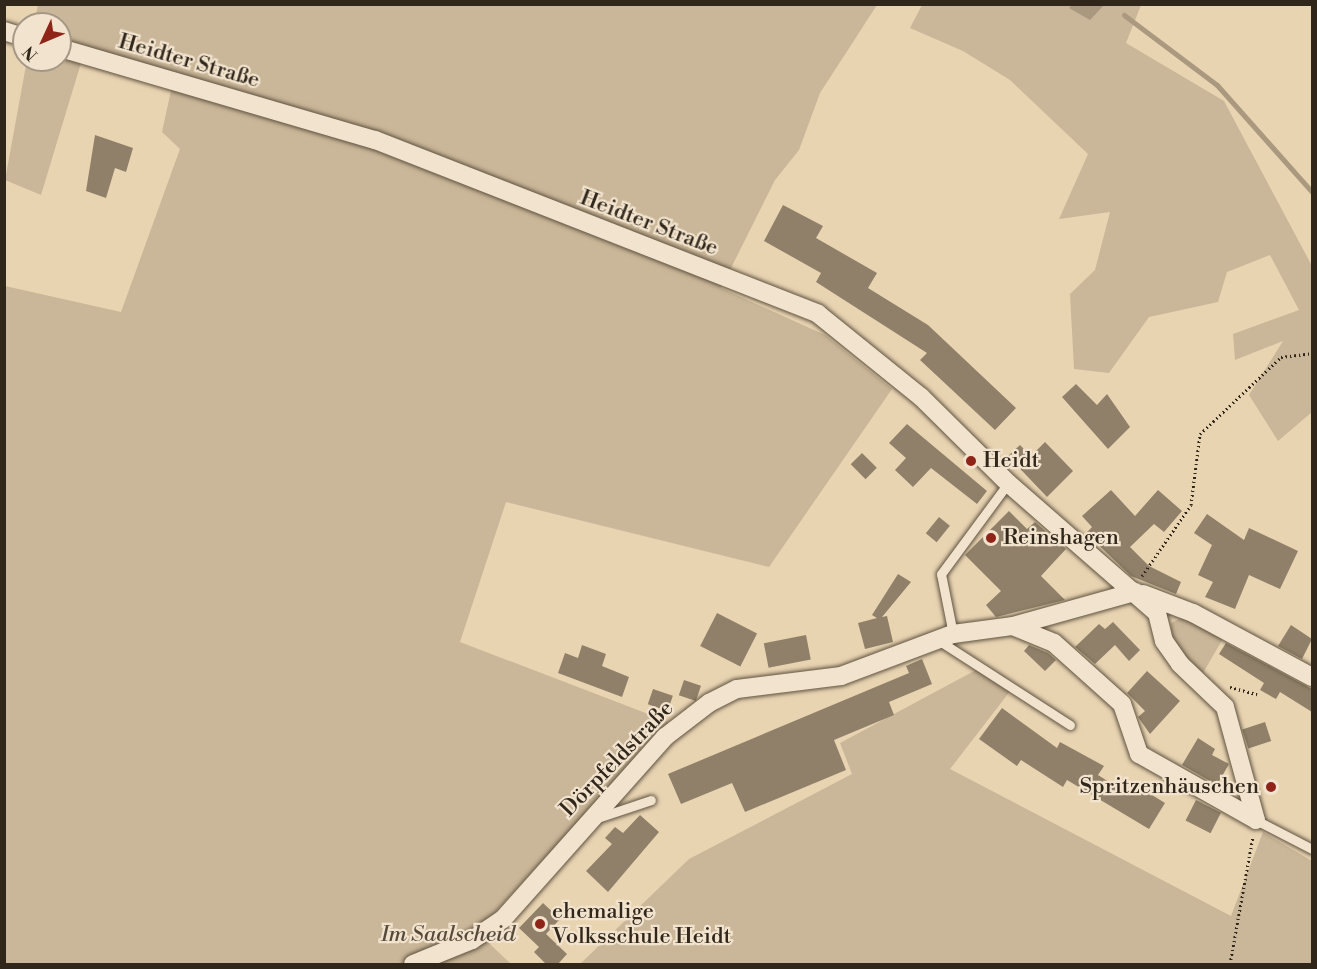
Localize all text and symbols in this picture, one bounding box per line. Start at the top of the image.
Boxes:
north arrow [12,12,72,72]
street label: Heidter Straße [115,28,263,94]
text: N [19,42,42,65]
street label: Heidter Straße [576,185,722,261]
place label: Heidt [983,448,1039,474]
marker: Heidt [964,454,978,468]
place label: Reinshagen [1003,525,1119,551]
marker: Reinshagen [984,531,998,545]
street label: Dörpfeldstraße [555,695,679,823]
place label: Spritzenhäuschen [1079,774,1259,800]
marker: Spritzenhäuschen [1264,780,1278,794]
place label: ehemalige Volksschule Heidt [552,898,731,950]
marker: ehemalige Volksschule Heidt [533,917,547,931]
park label: Im Saalscheid [381,922,515,948]

